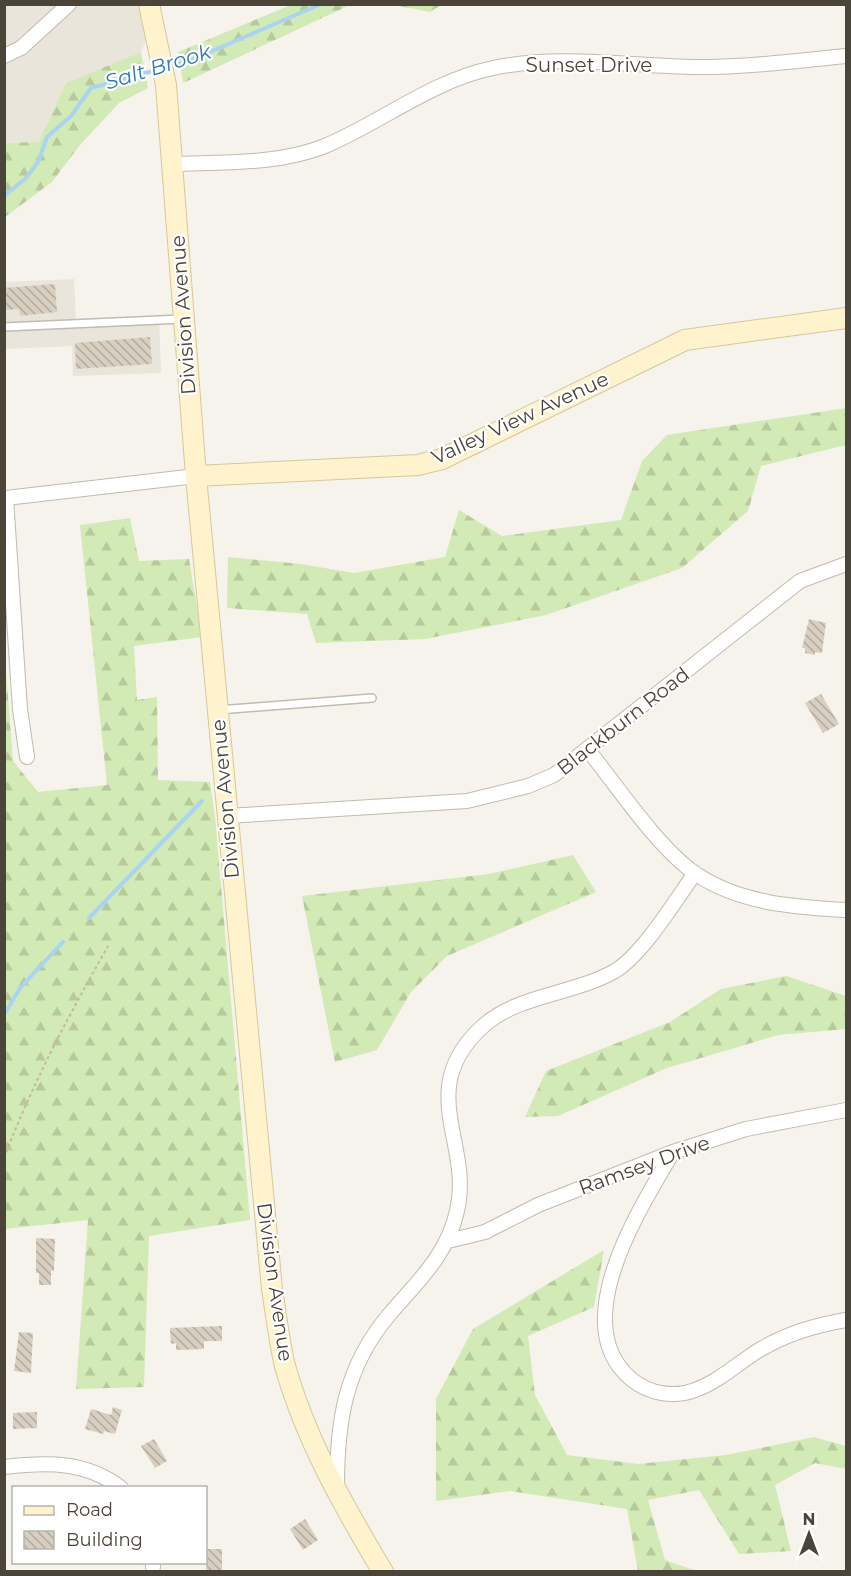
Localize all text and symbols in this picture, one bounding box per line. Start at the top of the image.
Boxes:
water label: Salt Brook [102,38,215,95]
street label: Sunset Drive [526,53,652,77]
street label: Division Avenue [165,234,201,396]
street label: Valley View Avenue [428,366,612,470]
street label: Blackburn Road [552,662,694,780]
street label: Division Avenue [206,718,244,880]
street label: Ramsey Drive [575,1130,713,1200]
street label: Division Avenue [252,1201,298,1363]
legend [12,1486,207,1564]
text: Road [66,1499,113,1521]
north arrow [779,1504,839,1564]
text: N [803,1510,815,1529]
text: Building [66,1529,143,1551]

